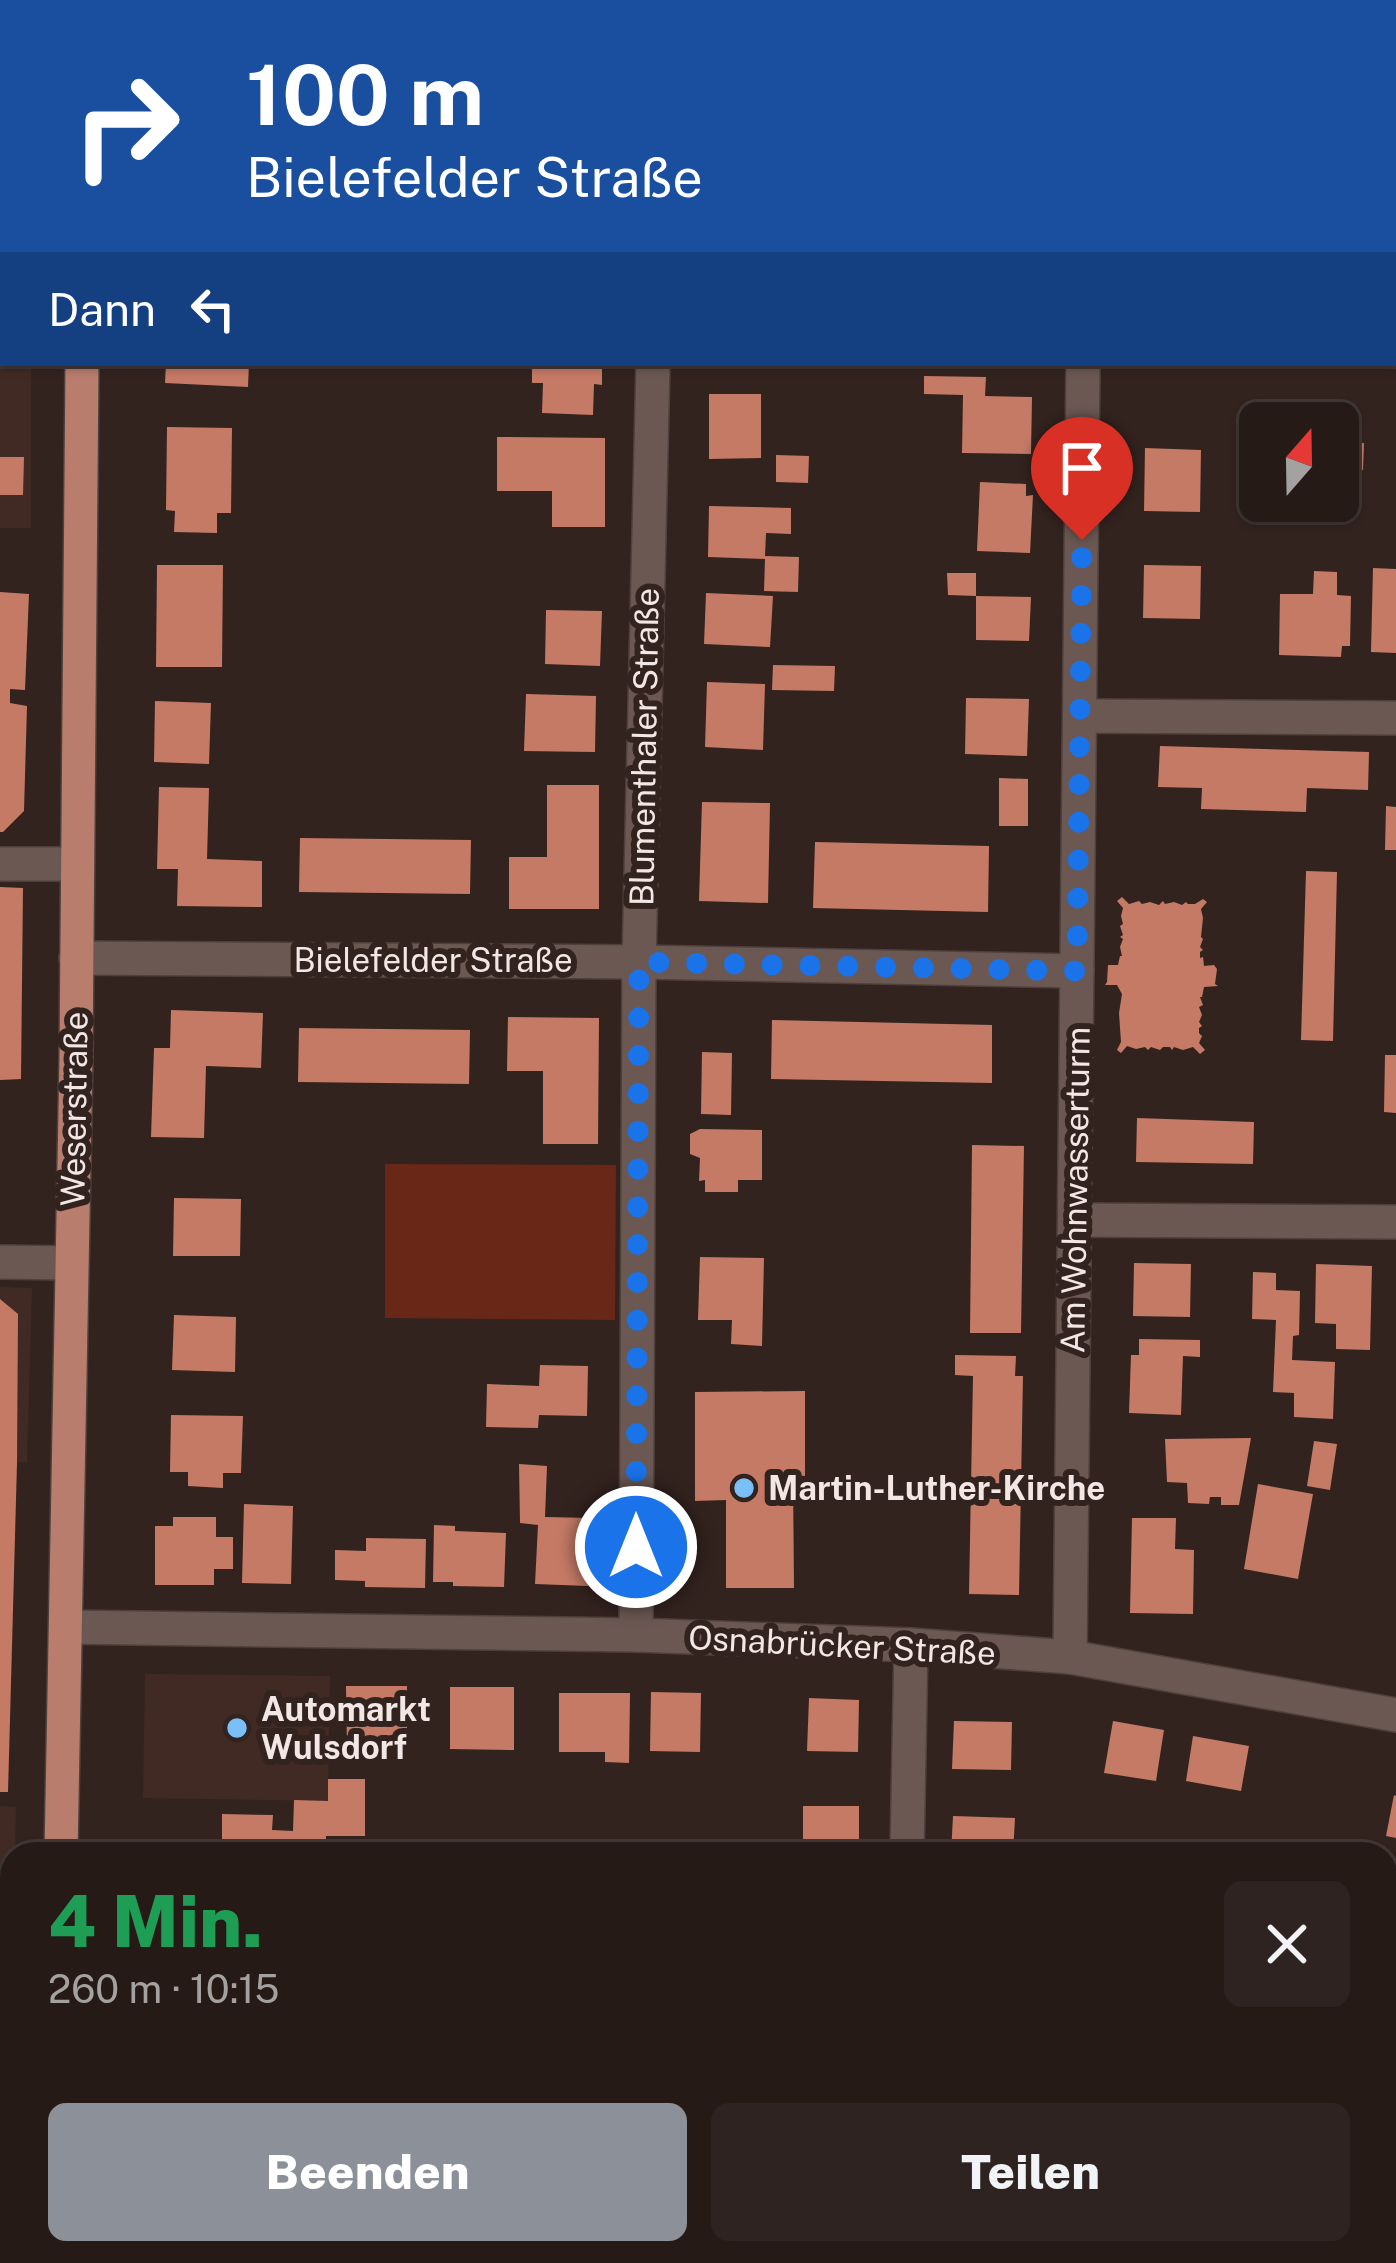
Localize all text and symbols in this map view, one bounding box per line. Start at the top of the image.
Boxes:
text: 100 m [246,45,484,144]
icon: right [48,48,204,204]
text: Bielefelder Straße [246,146,703,209]
icon: left [180,276,246,342]
text: Dann [48,283,156,336]
north arrow [1239,402,1359,522]
map controls [1239,402,1359,522]
pin [1031,417,1133,540]
icon: arrive [1049,435,1115,501]
street label: Blumenthaler Straße [622,588,666,906]
street label: Bielefelder Straße [293,941,573,979]
street label: Weserstraße [53,1011,95,1207]
street label: Am Wohnwasserturm [1053,1026,1097,1354]
place label: Martin-Luther-Kirche [768,1469,1105,1507]
marker: Martin-Luther-Kirche [731,1475,757,1501]
position arrow [573,1484,699,1610]
street label: Osnabrücker Straße [687,1618,997,1672]
place label: Automarkt Wulsdorf [261,1690,431,1766]
marker: Automarkt Wulsdorf [224,1715,250,1741]
text: 4 Min. [48,1879,263,1963]
button: close [1224,1881,1350,2007]
text: 260 m · 10:15 [48,1966,279,2012]
button: Beenden [48,2103,687,2241]
button: Teilen [711,2103,1350,2241]

